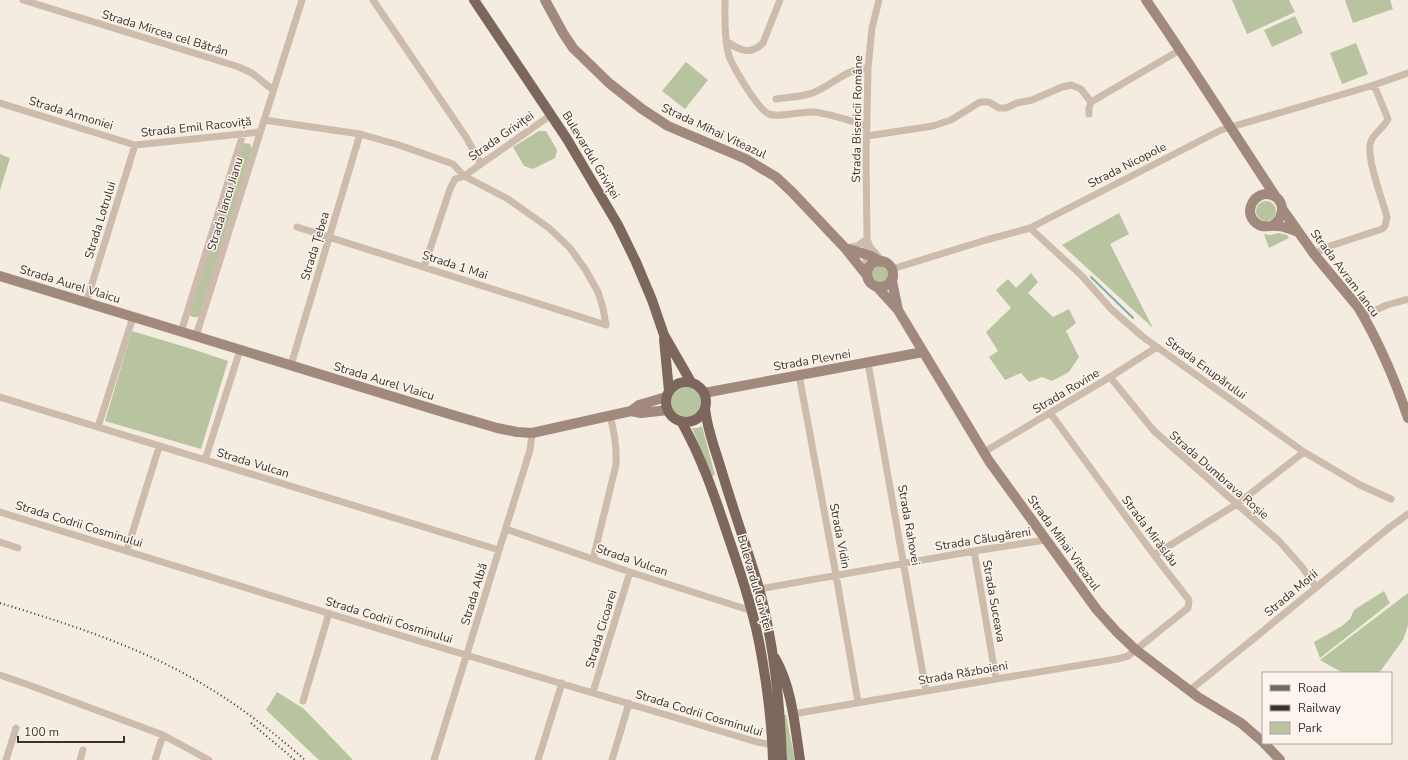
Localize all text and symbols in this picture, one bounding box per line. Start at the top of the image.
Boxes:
street label: Strada Mircea cel Bătrân [100,6,230,60]
street label: Strada Bisericii Române [848,55,866,183]
street label: Strada Armoniei [27,93,115,133]
street label: Strada Mihai Viteazul [659,100,770,163]
street label: Strada Griviței [465,107,537,165]
street label: Bulevardul Griviței [558,108,624,202]
street label: Strada Emil Racoviță [140,113,252,141]
street label: Strada Nicopole [1085,138,1169,192]
street label: Strada Iancu Jianu [203,155,247,253]
street label: Strada Lotrului [81,179,119,261]
street label: Strada Țebea [297,210,333,282]
street label: Strada Avram Iancu [1307,226,1383,320]
street label: Strada 1 Mai [420,247,490,283]
street label: Strada Aurel Vlaicu [18,261,122,307]
street label: Strada Enupărului [1162,333,1250,403]
street label: Strada Plevnei [772,345,852,375]
street label: Strada Aurel Vlaicu [332,358,436,404]
street label: Strada Rovine [1030,365,1102,417]
street label: Strada Dumbrava Roșie [1166,427,1272,523]
street label: Strada Vulcan [215,444,291,482]
street label: Strada Rahovei [894,483,924,567]
street label: Strada Mihai Viteazul [1024,492,1104,594]
street label: Strada Mirăslău [1118,492,1182,570]
street label: Strada Codrii Cosminului [13,497,145,551]
street label: Strada Vidin [826,502,854,570]
street label: Strada Călugăreni [934,524,1032,554]
street label: Bulevardul Griviței [734,533,776,633]
street label: Strada Vulcan [594,540,670,580]
street label: Strada Suceava [979,559,1009,643]
street label: Strada Albă [457,561,491,627]
street label: Strada Morii [1261,566,1321,620]
street label: Strada Cicoarei [581,588,621,670]
street label: Strada Codrii Cosminului [323,593,455,647]
street label: Strada Războieni [917,657,1009,689]
legend [1262,672,1392,744]
text: Road [1298,680,1326,696]
street label: Strada Codrii Cosminului [633,686,765,740]
text: Railway [1298,700,1342,716]
scale bar [18,718,124,744]
text: Park [1298,720,1323,736]
text: 100 m [24,724,59,740]

